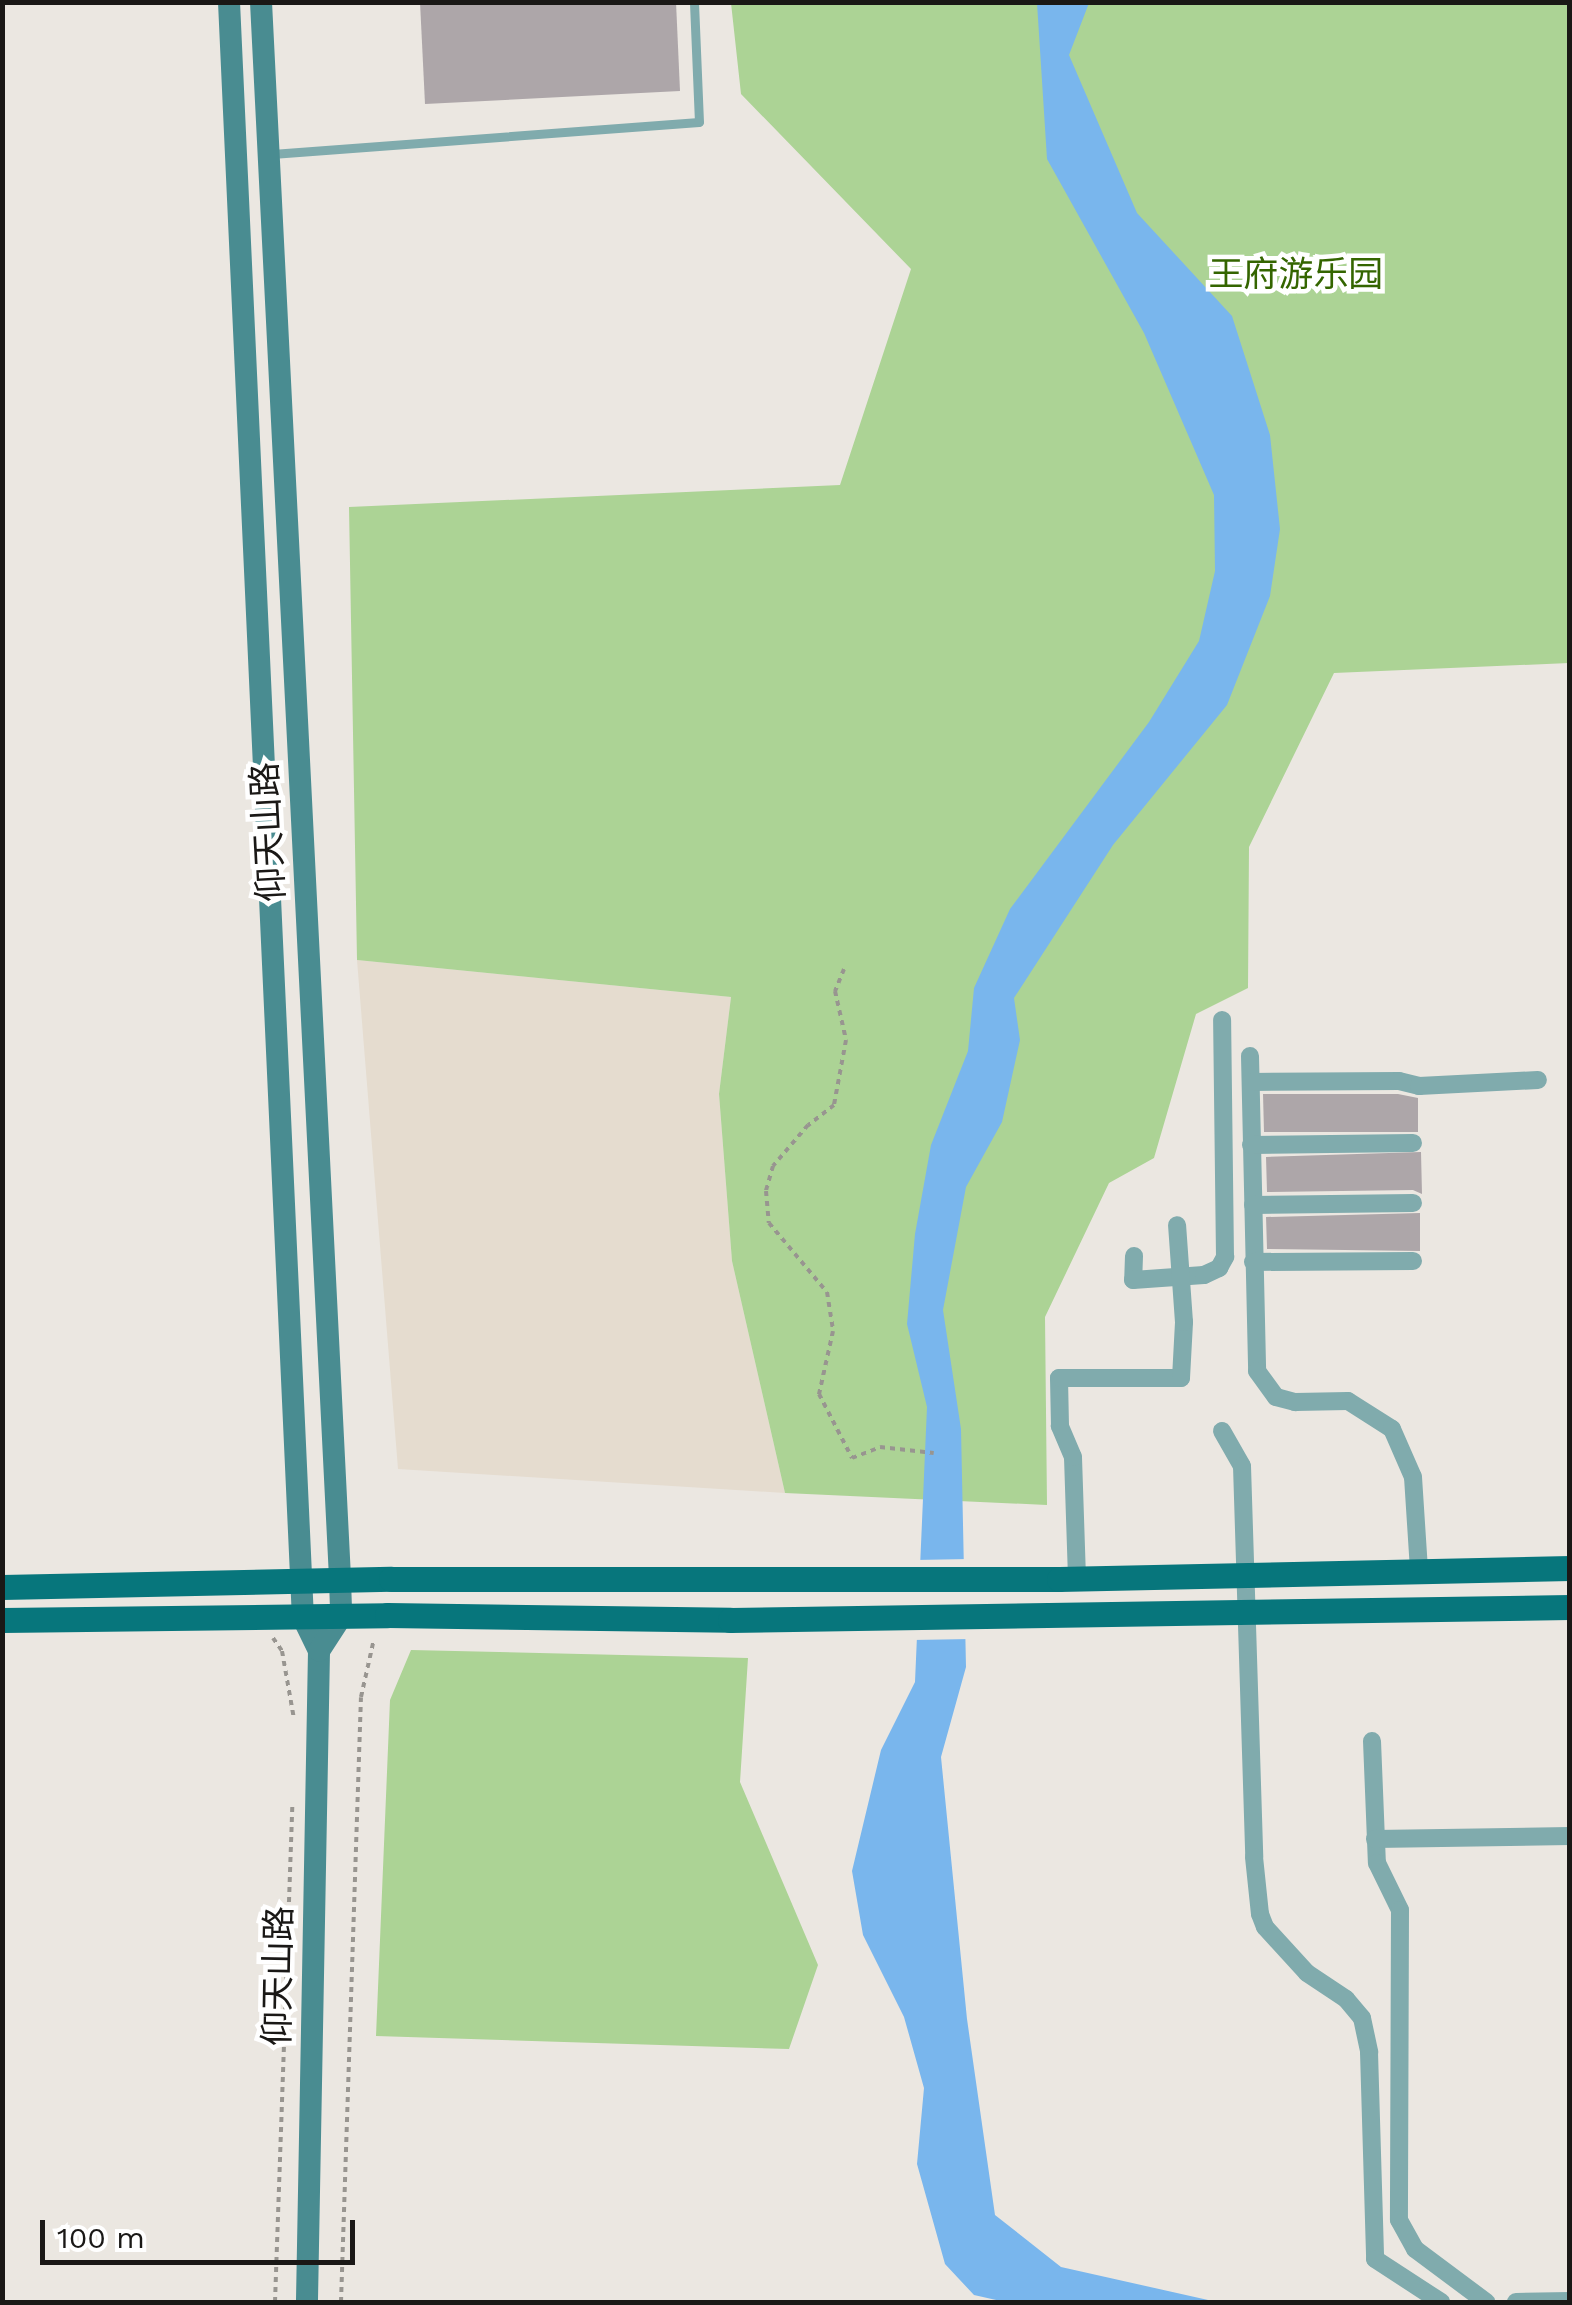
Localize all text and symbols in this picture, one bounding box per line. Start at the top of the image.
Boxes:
park label: 王府游乐园 [1209,253,1383,295]
street label: 仰天山路 [243,761,293,903]
street label: 仰天山路 [256,1906,300,2046]
scale bar [45,2200,360,2262]
text: 100 m [57,2220,145,2255]

